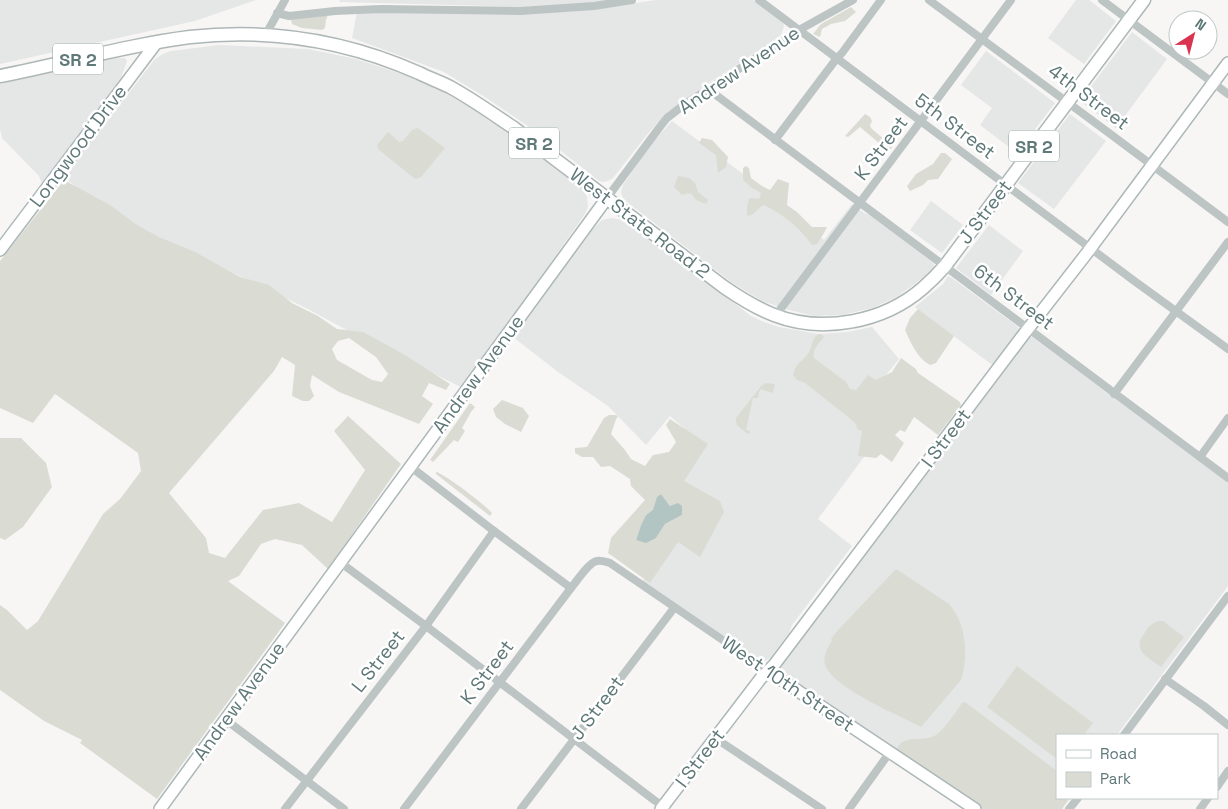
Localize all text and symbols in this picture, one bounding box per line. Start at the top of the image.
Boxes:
north arrow [1168,10,1218,60]
text: N [1192,14,1210,35]
street label: Andrew Avenue [674,20,804,120]
road number: SR 2 [53,44,103,74]
street label: 4th Street [1043,58,1135,136]
street label: Longwood Drive [24,80,132,212]
street label: 5th Street [910,88,1000,164]
street label: K Street [849,111,913,185]
road number: SR 2 [509,128,559,158]
road number: SR 2 [1009,130,1059,162]
street label: West State Road 2 [565,162,715,284]
street label: J Street [953,175,1017,249]
street label: 6th Street [969,258,1059,336]
street label: Andrew Avenue [427,310,529,438]
street label: I Street [916,403,976,473]
street label: L Street [346,625,410,697]
street label: West 10th Street [717,630,859,738]
street label: K Street [455,635,519,709]
street label: Andrew Avenue [188,637,290,765]
street label: J Street [565,671,629,745]
street label: I Street [670,723,730,793]
legend [1056,734,1218,799]
text: Road [1100,744,1137,763]
text: Park [1100,769,1131,788]

